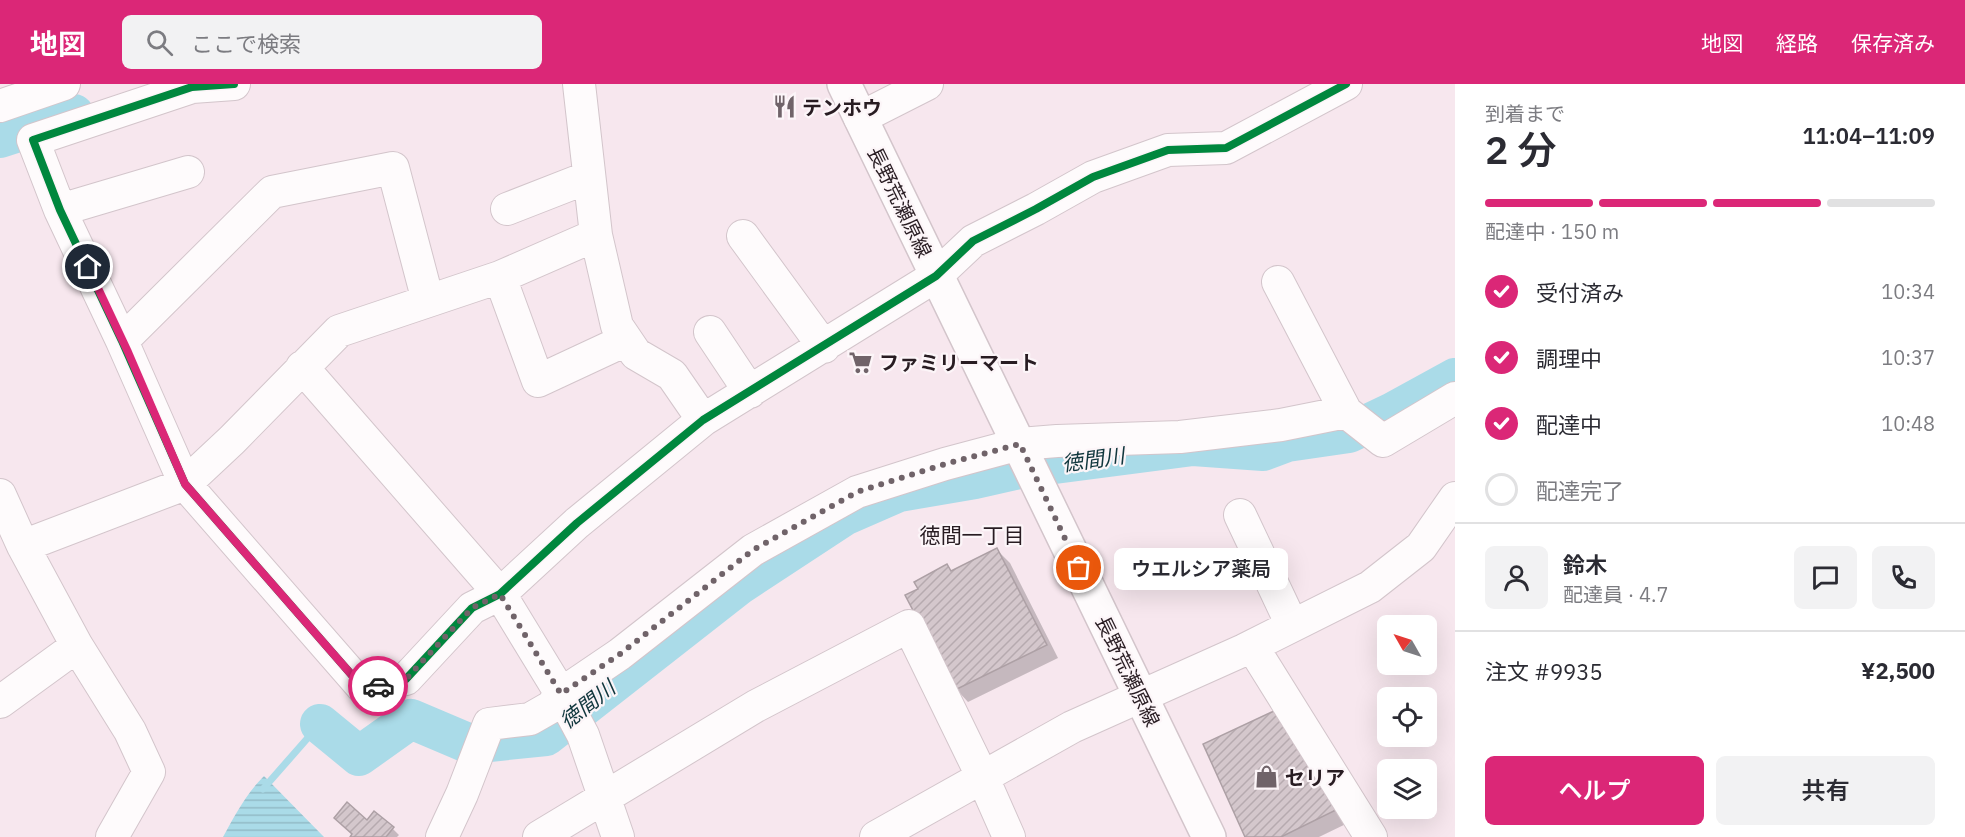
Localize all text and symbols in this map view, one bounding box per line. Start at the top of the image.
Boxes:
search box [122,15,542,69]
text: 地図 [30,25,86,62]
icon: search [143,26,176,59]
text: ここで検索 [191,29,301,58]
text: 地図 [1701,29,1743,57]
text: 経路 [1776,29,1818,57]
text: 保存済み [1851,29,1935,57]
restaurant icon: テンホウ [771,94,797,120]
place label: テンホウ [802,94,882,121]
text: 到着まで [1485,100,1565,127]
text: 11:04–11:09 [1802,121,1935,150]
text: 2 分 [1485,124,1557,175]
street label: 長野荒瀬原線 [862,142,938,262]
text: 配達中 · 150 m [1485,218,1619,245]
pin [62,241,113,292]
icon: home [71,250,104,283]
icon: check [1485,275,1518,308]
text: 受付済み [1536,278,1624,307]
text: 10:34 [1881,278,1935,305]
icon: check [1485,341,1518,374]
text: 調理中 [1536,344,1602,373]
text: 10:37 [1881,344,1935,371]
supermarket icon: ファミリーマート [848,349,874,375]
place label: ファミリーマート [879,349,1039,376]
icon: check [1485,407,1518,440]
text: 配達中 [1536,410,1602,439]
text: 10:48 [1881,410,1935,437]
water label: 徳間川 [1060,440,1128,477]
text: 配達完了 [1536,476,1624,505]
district label: 徳間一丁目 [920,521,1025,549]
pin [1053,542,1104,593]
button: person [1485,546,1548,609]
button: chat [1794,546,1857,609]
button: phone [1872,546,1935,609]
callout: ウエルシア薬局 [1115,547,1289,589]
text: 鈴木 [1563,550,1607,579]
icon: bag [1062,551,1095,584]
text: ウエルシア薬局 [1131,555,1271,582]
text: 配達員 · 4.7 [1563,581,1668,608]
street label: 長野荒瀬原線 [1090,611,1166,731]
north arrow [1377,615,1437,675]
map controls [1377,615,1437,819]
courier [348,656,408,716]
text: ¥2,500 [1861,656,1935,685]
text: 注文 #9935 [1485,657,1603,686]
icon: car [362,670,395,703]
water label: 徳間川 [554,672,622,734]
button: locate [1377,687,1437,747]
button: ヘルプ [1485,756,1704,825]
button: 共有 [1716,756,1935,825]
button: layers [1377,759,1437,819]
shop icon: セリア [1254,764,1280,790]
place label: セリア [1285,764,1345,791]

